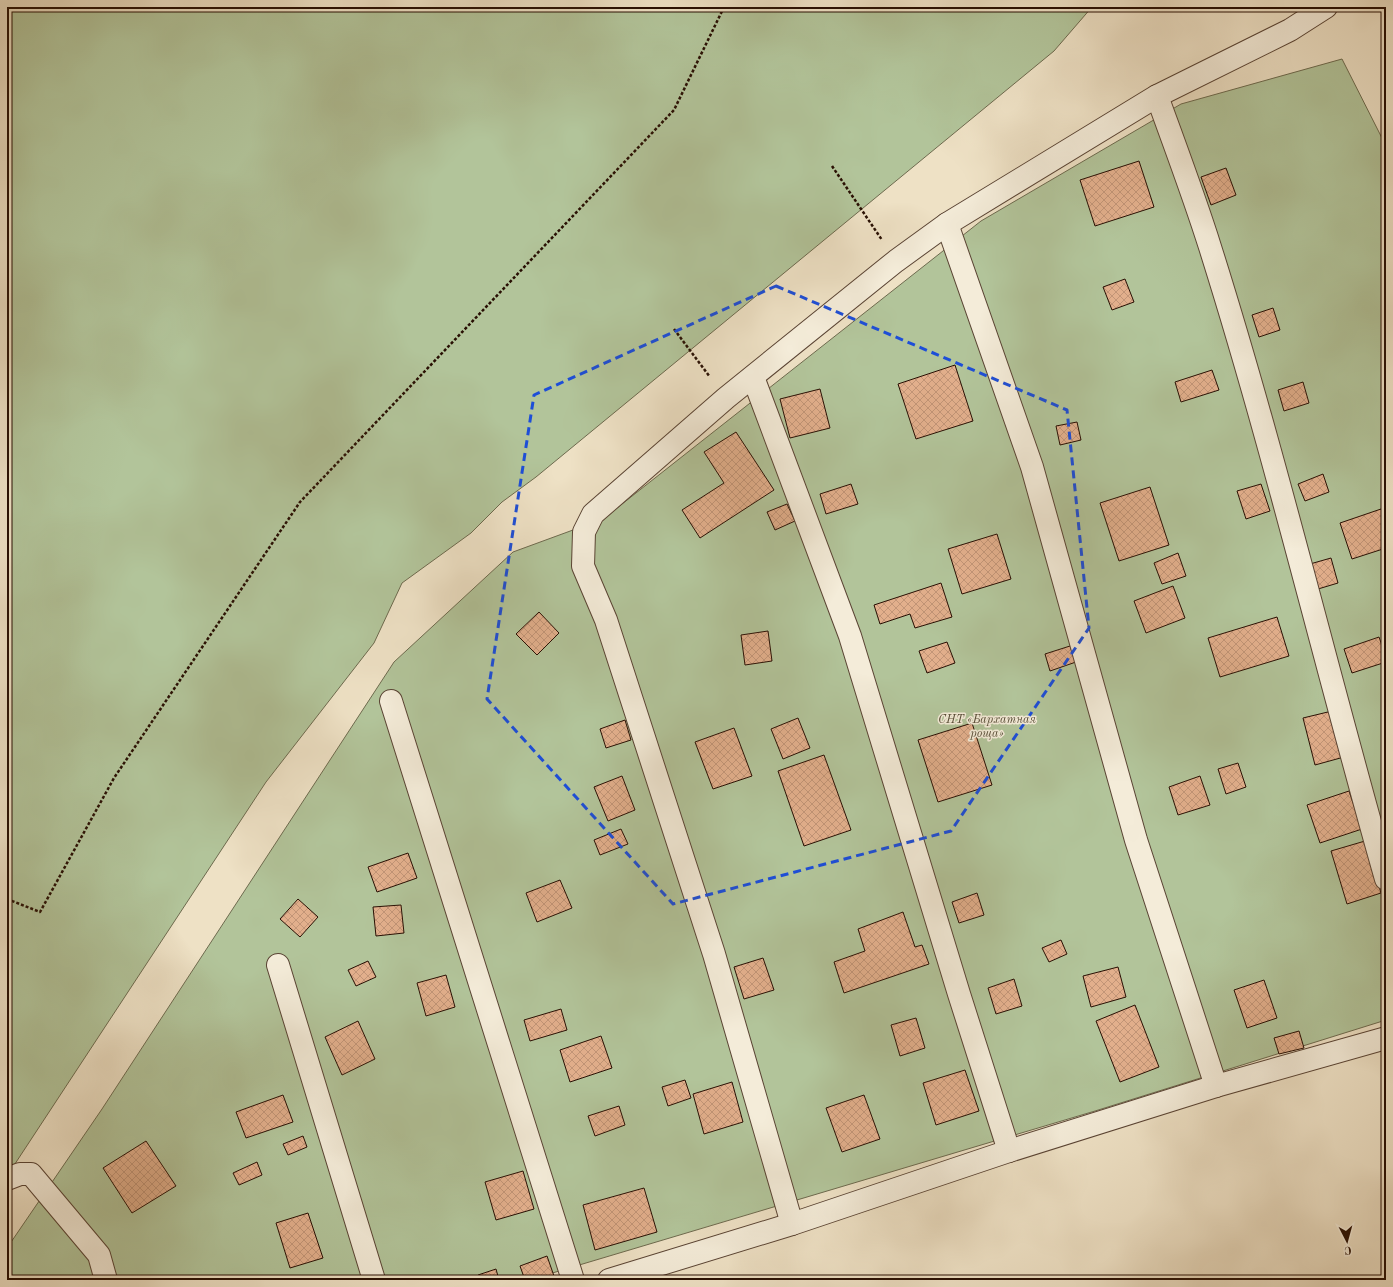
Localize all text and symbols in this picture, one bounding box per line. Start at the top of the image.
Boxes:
park label: СНТ «Бархатная роща» [938,714,1036,740]
north arrow [1327,1221,1367,1261]
text: С [1344,1244,1352,1255]

